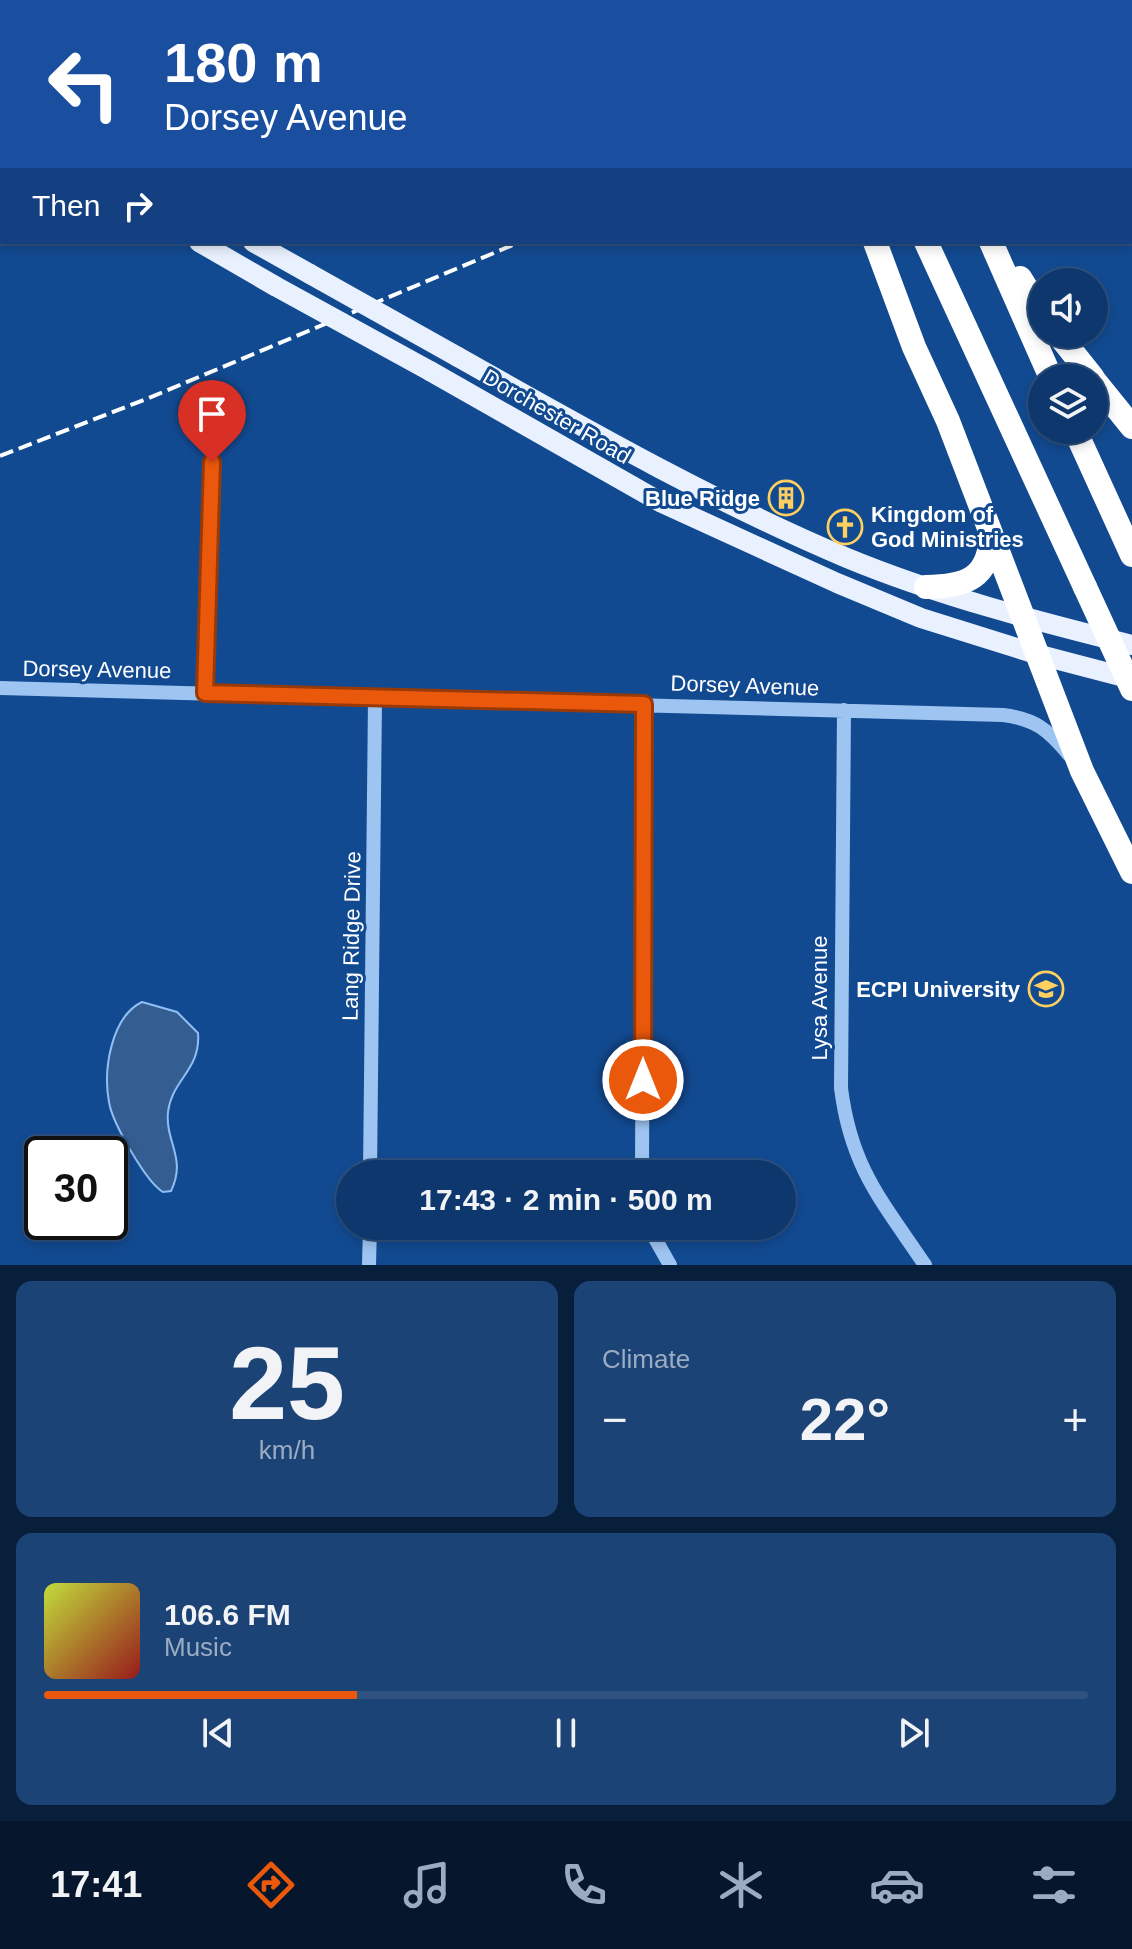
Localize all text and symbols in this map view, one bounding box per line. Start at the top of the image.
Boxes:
text: 180 m [164,31,323,94]
icon: left [32,32,136,136]
text: Dorsey Avenue [164,97,408,138]
icon: right [116,184,160,228]
text: Then [32,189,100,222]
map controls [1028,268,1108,444]
button: sound [1028,268,1108,348]
street label: Dorchester Road [478,364,635,469]
button: layers [1028,364,1108,444]
pin [178,380,246,462]
icon: arrive [190,392,234,436]
building icon: Blue Ridge [767,479,805,517]
place label: Blue Ridge [645,486,760,511]
place label: Kingdom of God Ministries [871,502,1024,552]
church icon: Kingdom of God Ministries [826,508,864,546]
street label: Dorsey Avenue [22,656,172,683]
street label: Dorsey Avenue [670,670,820,701]
street label: Lang Ridge Drive [338,851,365,1021]
street label: Lysa Avenue [807,936,832,1060]
school or university icon: ECPI University [1027,970,1065,1008]
place label: ECPI University [856,977,1021,1002]
position arrow [601,1038,685,1122]
speed limit sign: 30 [24,1136,128,1240]
text: 17:43 · 2 min · 500 m [419,1183,713,1216]
text: 25 [229,1325,345,1441]
text: Climate [602,1344,690,1374]
text: 22° [800,1386,890,1453]
text: − [602,1395,628,1444]
text: + [1062,1395,1088,1444]
text: km/h [259,1435,315,1465]
text: 106.6 FM [164,1598,291,1631]
text: Music [164,1632,232,1662]
icon: previous [196,1711,240,1755]
icon: pause [544,1711,588,1755]
icon: next [892,1711,936,1755]
icon: directions [243,1857,299,1913]
icon: music [399,1857,455,1913]
icon: phone [556,1857,612,1913]
icon: climate [713,1857,769,1913]
icon: car [869,1857,925,1913]
icon: filters [1026,1857,1082,1913]
text: 17:41 [50,1864,142,1905]

